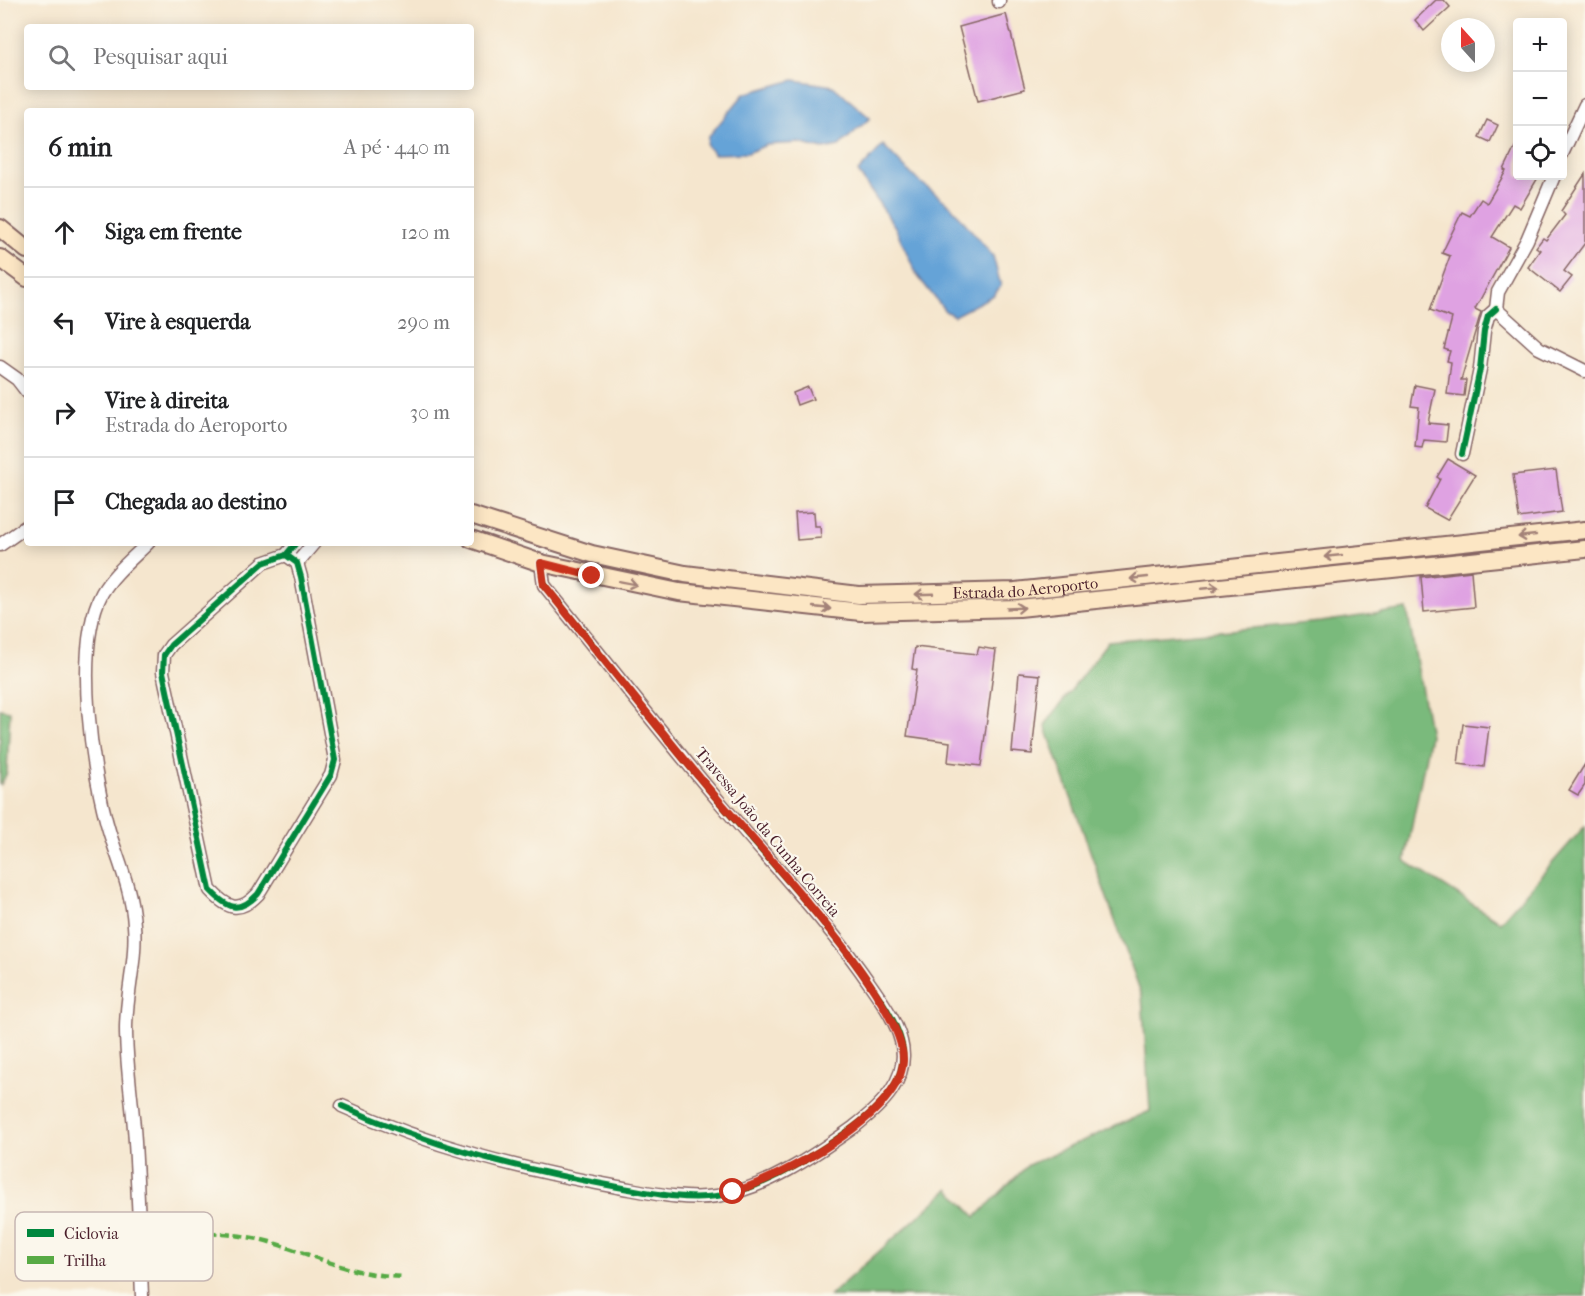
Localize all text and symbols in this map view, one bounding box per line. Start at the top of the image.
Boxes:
north arrow [1441,18,1495,72]
map controls [1513,18,1567,180]
button: + [1513,18,1567,72]
search box [24,24,474,90]
icon: search [45,41,78,74]
text: Pesquisar aqui [93,44,228,70]
button: − [1513,72,1567,126]
button: locate [1513,126,1567,180]
text: 6 min [48,132,112,163]
text: A pé · 440 m [344,136,450,159]
icon: ahead [48,216,81,249]
text: Siga em frente [105,219,242,245]
text: 120 m [401,221,450,244]
icon: left [48,306,81,339]
text: Vire à esquerda [105,309,250,335]
text: 290 m [397,311,450,334]
text: Vire à direita [105,388,228,414]
icon: right [48,396,81,429]
text: 30 m [410,401,450,424]
text: Estrada do Aeroporto [105,414,287,437]
icon: arrive [48,486,81,519]
text: Chegada ao destino [105,489,287,515]
one-way arrow [1517,531,1537,542]
one-way arrow [1323,551,1343,562]
route end [578,562,604,588]
one-way arrow [1130,572,1150,583]
street label: Estrada do Aeroporto [952,573,1099,602]
one-way arrow [618,578,638,589]
one-way arrow [1200,582,1220,593]
one-way arrow [914,588,934,599]
one-way arrow [1006,602,1026,613]
one-way arrow [811,603,831,614]
street label: Travessa João da Cunha Correia [691,743,845,921]
route start [719,1178,745,1204]
legend [15,1212,213,1281]
text: Ciclovia [64,1224,119,1243]
text: Trilha [64,1251,107,1270]

